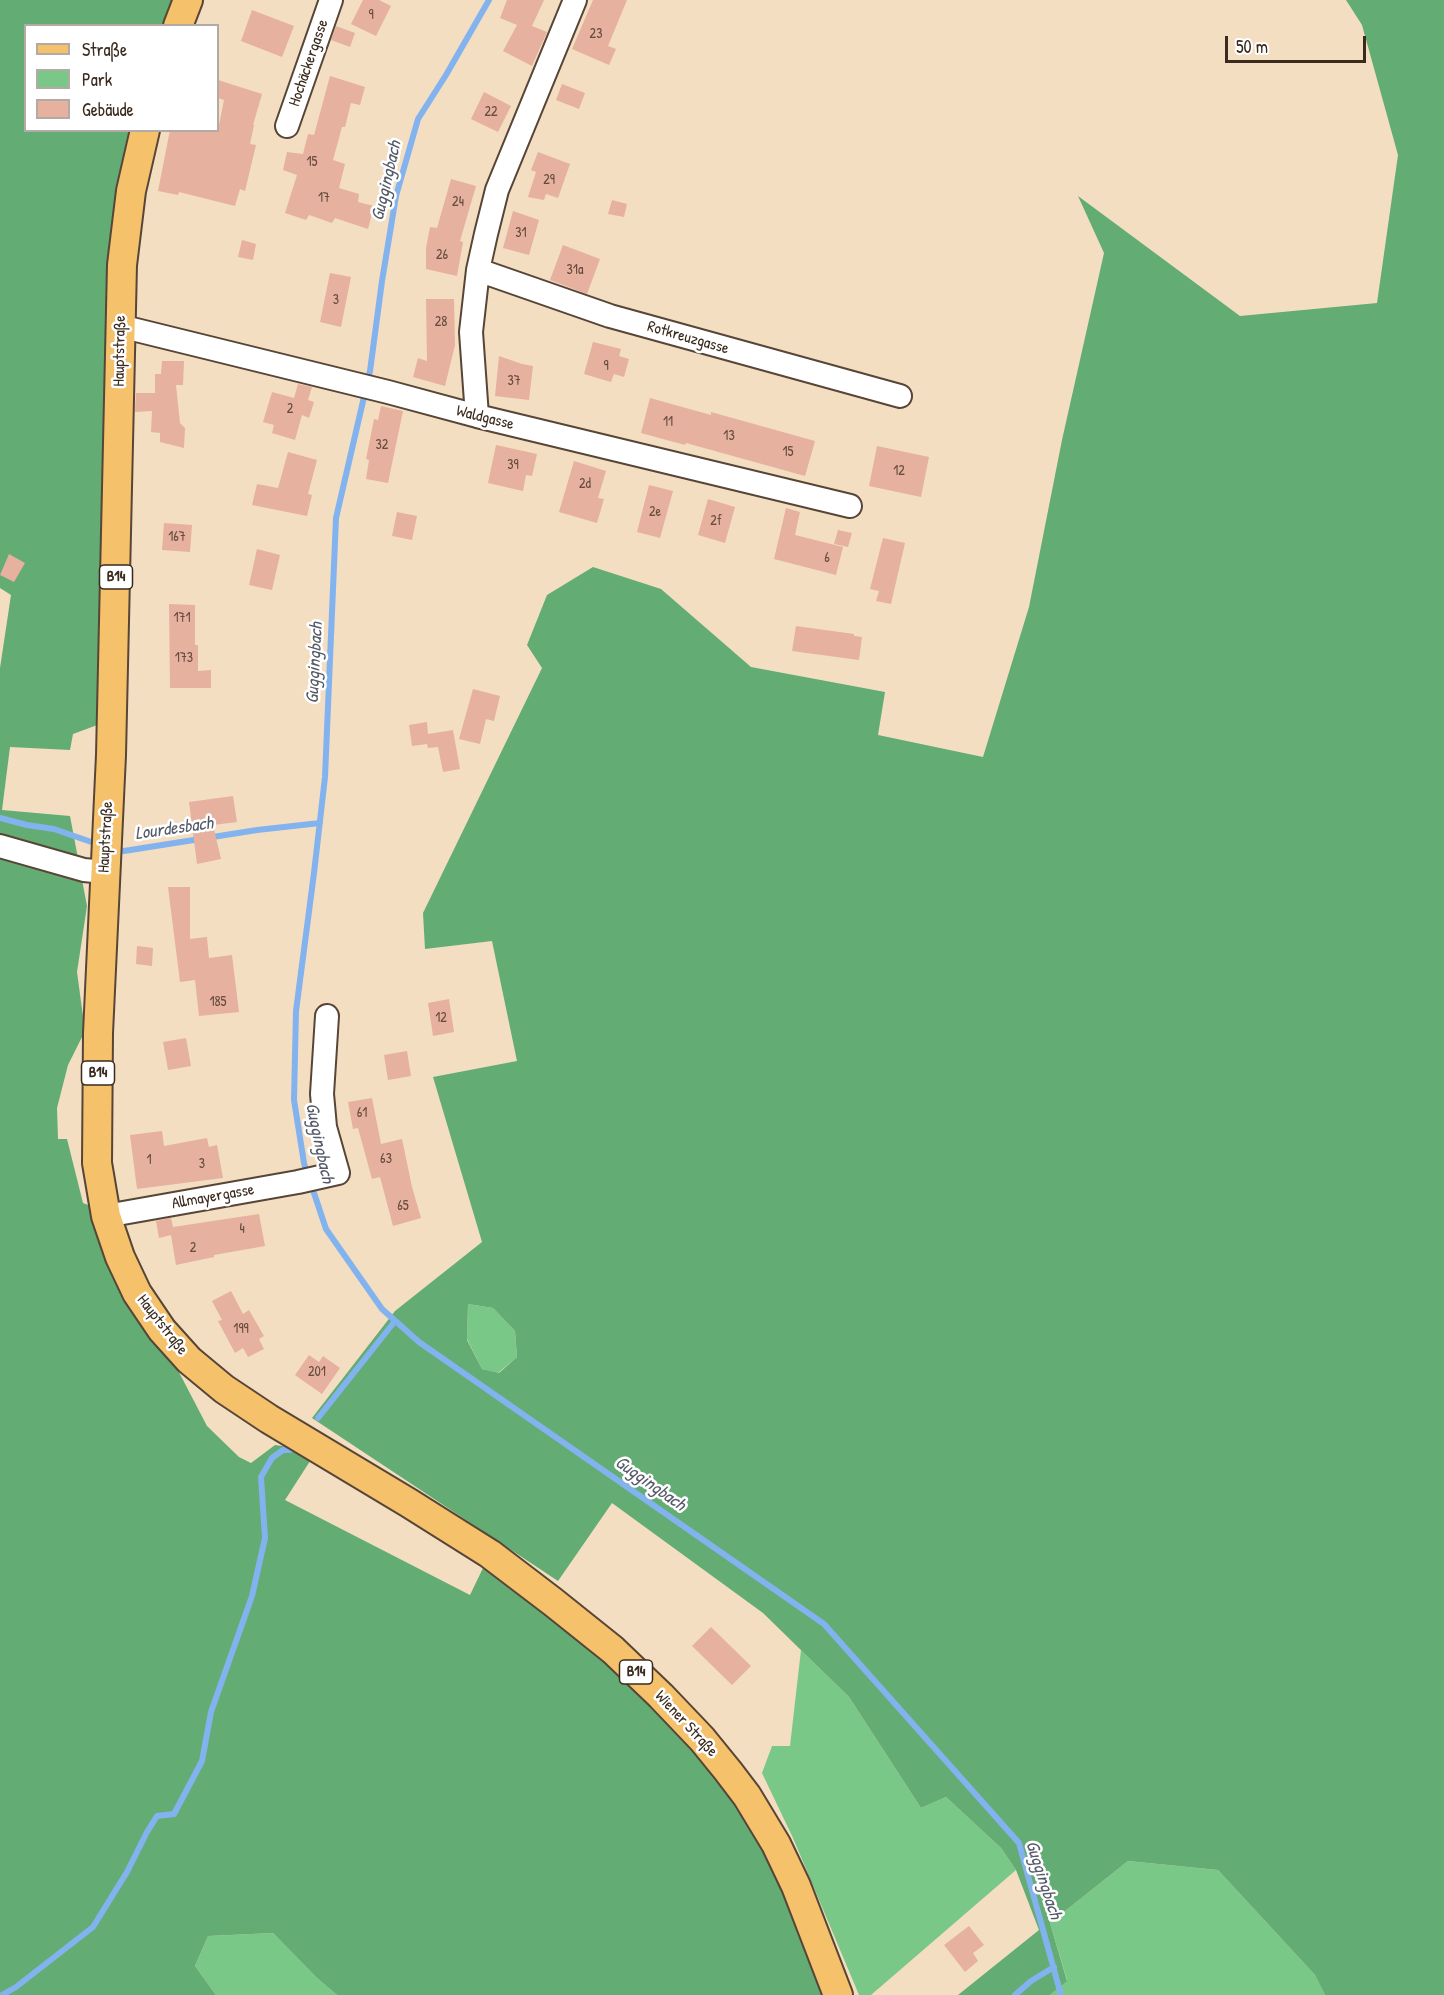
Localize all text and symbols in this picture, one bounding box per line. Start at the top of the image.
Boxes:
house number: 9 [368,7,374,23]
street label: Hochäckergasse [285,17,333,109]
legend [24,24,219,132]
scale bar [1228,24,1369,62]
house number: 23 [590,26,602,42]
text: 50 m [1236,34,1268,59]
text: Straße [82,37,127,62]
text: Park [82,67,112,92]
text: Gebäude [82,97,134,122]
house number: 22 [484,104,498,120]
water label: Guggingbach [367,139,407,223]
house number: 15 [306,154,318,170]
house number: 29 [543,172,555,188]
house number: 17 [318,190,330,206]
house number: 24 [452,194,464,210]
house number: 31 [515,225,527,241]
house number: 26 [436,247,448,263]
house number: 31a [567,262,583,278]
house number: 3 [333,292,339,308]
house number: 28 [435,314,447,330]
street label: Hauptstraße [110,315,130,387]
street label: Rotkreuzgasse [645,317,731,359]
house number: 9 [603,358,609,374]
house number: 37 [507,373,521,389]
house number: 2 [287,401,293,417]
street label: Waldgasse [454,402,516,434]
house number: 11 [663,414,673,430]
house number: 13 [723,428,735,444]
house number: 32 [376,437,388,453]
house number: 15 [782,444,794,460]
house number: 39 [507,457,519,473]
house number: 12 [893,463,905,479]
house number: 2d [579,476,591,492]
house number: 2e [649,504,661,520]
house number: 2f [710,513,722,529]
house number: 167 [168,529,186,545]
house number: 6 [824,550,830,566]
road number: B14 [100,565,132,589]
house number: 171 [173,610,191,626]
water label: Guggingbach [302,622,328,704]
house number: 173 [175,650,193,666]
street label: Hauptstraße [95,801,117,873]
water label: Lourdesbach [134,813,214,845]
house number: 185 [209,994,227,1010]
house number: 12 [435,1010,447,1026]
road number: B14 [82,1061,114,1085]
water label: Guggingbach [300,1101,338,1185]
house number: 61 [357,1105,367,1121]
house number: 63 [380,1151,392,1167]
house number: 1 [146,1152,152,1168]
house number: 3 [199,1156,205,1172]
street label: Allmayergasse [170,1180,256,1214]
house number: 65 [397,1198,409,1214]
house number: 4 [239,1221,245,1237]
house number: 2 [190,1240,196,1256]
street label: Hauptstraße [132,1291,192,1359]
house number: 199 [233,1321,249,1337]
house number: 201 [308,1364,326,1380]
water label: Guggingbach [611,1452,689,1516]
road number: B14 [620,1660,652,1684]
street label: Wiener Straße [651,1687,721,1761]
water label: Guggingbach [1020,1838,1066,1922]

